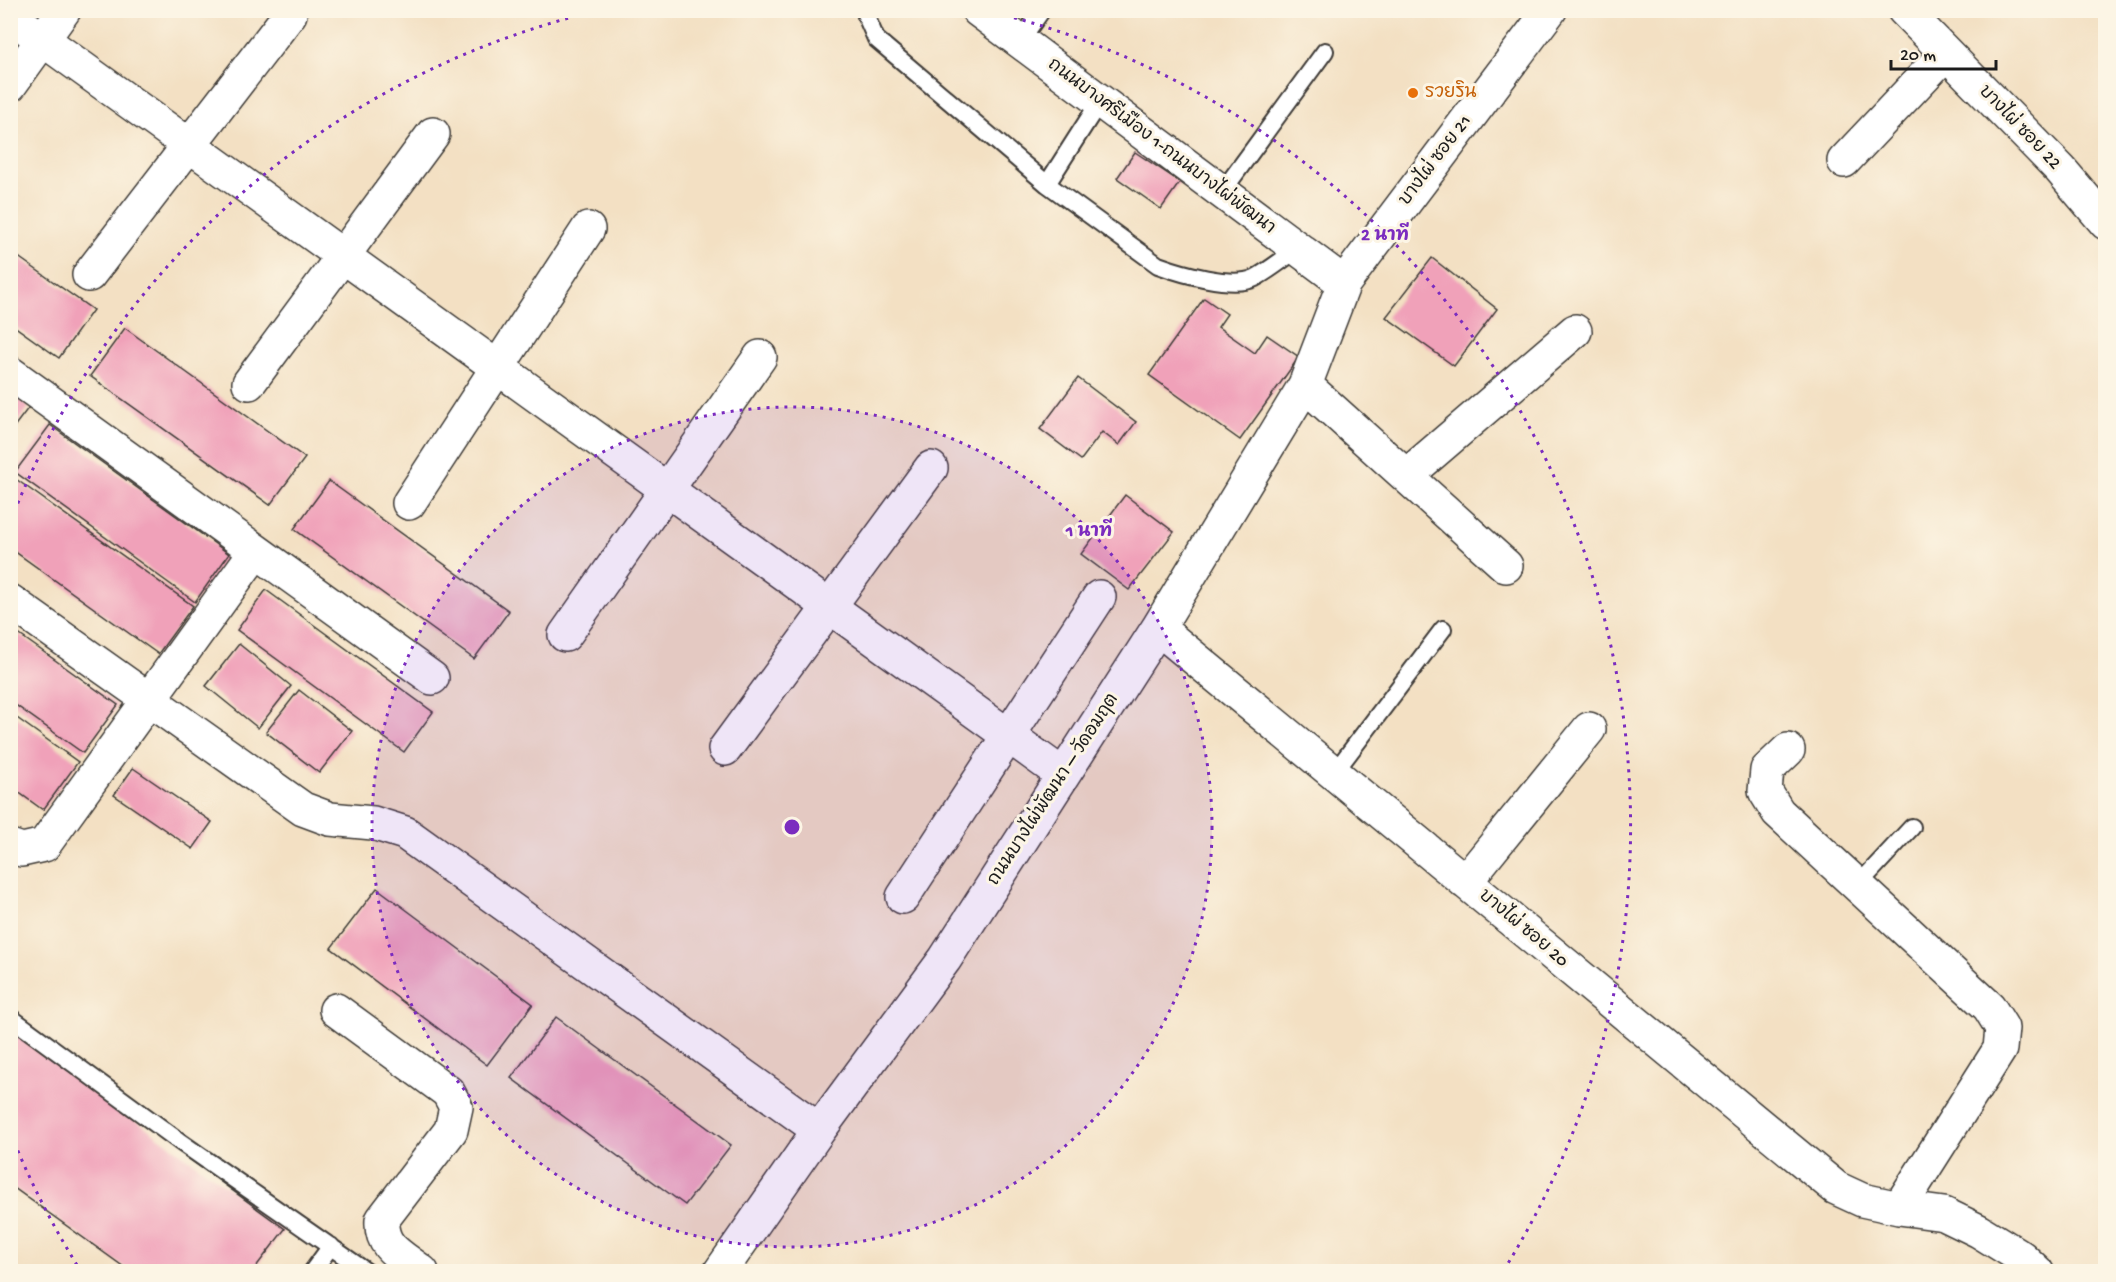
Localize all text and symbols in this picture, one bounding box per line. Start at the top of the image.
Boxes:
scale bar [1891,33,1996,71]
text: 20 m [1900,46,1936,67]
street label: ถนนบางศรีเมือง 1-ถนนบางไผ่พัฒนา [1043,51,1282,239]
street label: บางไผ่ ซอย 22 [1974,78,2068,175]
place label: รวยริน [1425,80,1477,104]
marker: รวยริน [1406,86,1420,100]
street label: บางไผ่ ซอย 21 [1391,109,1477,210]
text: 2 นาที [1361,222,1409,247]
text: 1 นาที [1065,518,1112,543]
street label: ถนนบางไผ่พัฒนา – วัดอมฤต [980,687,1124,890]
centre of rings [782,817,802,837]
street label: บางไผ่ ซอย 20 [1474,882,1575,972]

